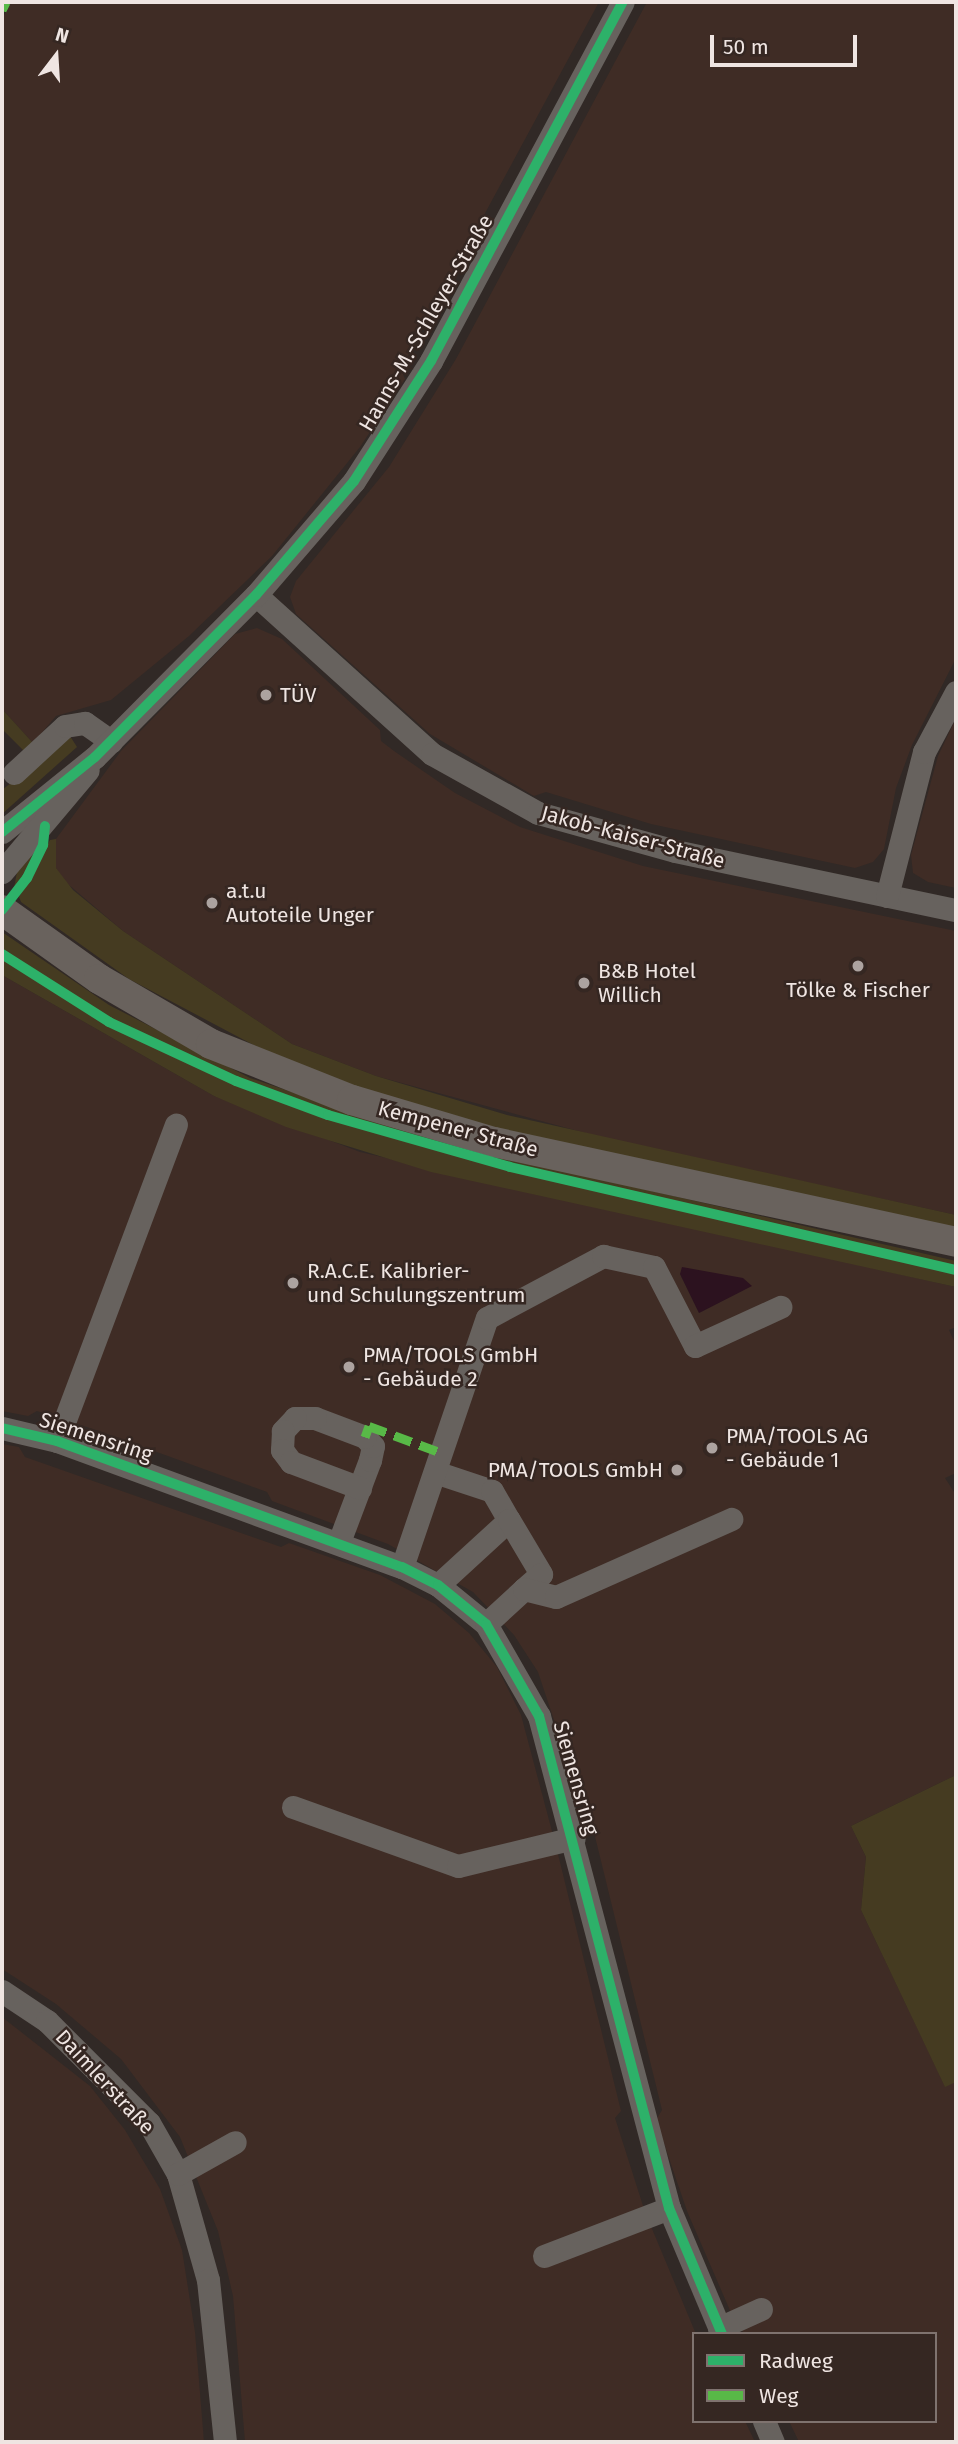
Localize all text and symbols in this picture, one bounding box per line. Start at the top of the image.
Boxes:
north arrow [21,21,91,91]
scale bar [713,21,860,65]
text: N [53,23,72,48]
text: 50 m [723,34,769,60]
street label: Hanns-M.-Schleyer-Straße [354,210,498,436]
place label: TÜV [280,682,316,708]
marker: TÜV [258,687,274,703]
street label: Jakob-Kaiser-Straße [538,800,728,874]
place label: a.t.u Autoteile Unger [226,878,374,928]
marker: a.t.u Autoteile Unger [204,895,220,911]
place label: B&B Hotel Willich [598,958,696,1008]
marker: Tölke & Fischer [850,958,866,974]
marker: B&B Hotel Willich [576,975,592,991]
place label: Tölke & Fischer [786,977,930,1003]
street label: Kempener Straße [375,1096,541,1162]
place label: R.A.C.E. Kalibrier- und Schulungszentrum [307,1258,526,1308]
marker: R.A.C.E. Kalibrier- und Schulungszentrum [285,1275,301,1291]
place label: PMA/TOOLS GmbH - Gebäude 2 [363,1342,538,1392]
marker: PMA/TOOLS GmbH - Gebäude 2 [341,1359,357,1375]
street label: Siemensring [36,1407,156,1467]
place label: PMA/TOOLS AG - Gebäude 1 [726,1423,868,1473]
marker: PMA/TOOLS AG - Gebäude 1 [704,1440,720,1456]
place label: PMA/TOOLS GmbH [488,1457,663,1483]
marker: PMA/TOOLS GmbH [669,1462,685,1478]
street label: Siemensring [548,1718,604,1838]
street label: Daimlerstraße [50,2024,160,2140]
legend [692,2332,937,2423]
text: Radweg [759,2348,833,2374]
text: Weg [759,2383,799,2409]

